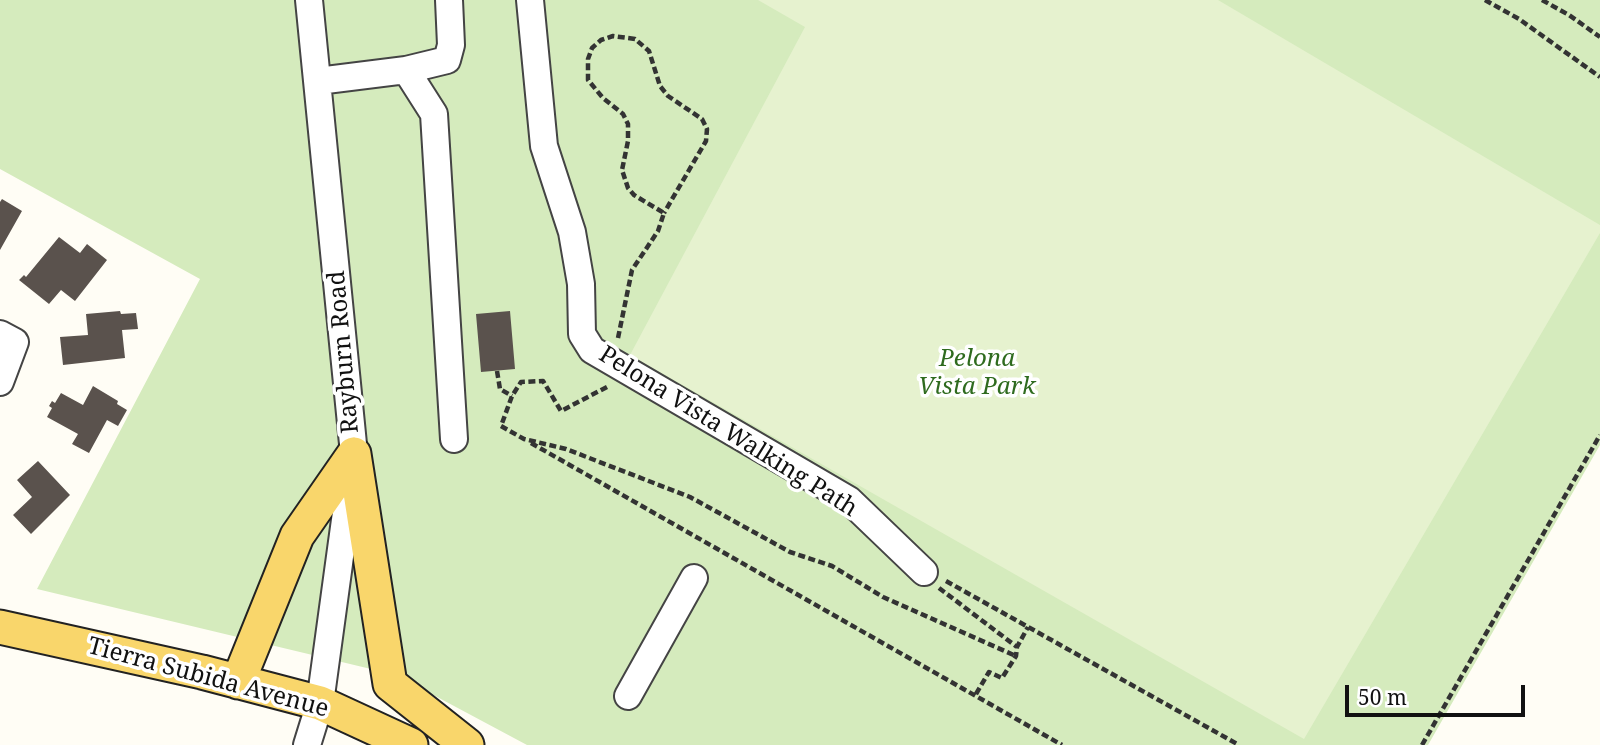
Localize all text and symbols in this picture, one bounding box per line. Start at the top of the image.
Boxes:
street label: Rayburn Road [323,269,365,435]
street label: Pelona Vista Walking Path [593,341,863,523]
park label: Pelona Vista Park [918,345,1036,401]
street label: Tierra Subida Avenue [84,632,332,724]
scale bar [1348,672,1528,716]
text: 50 m [1358,683,1407,711]

